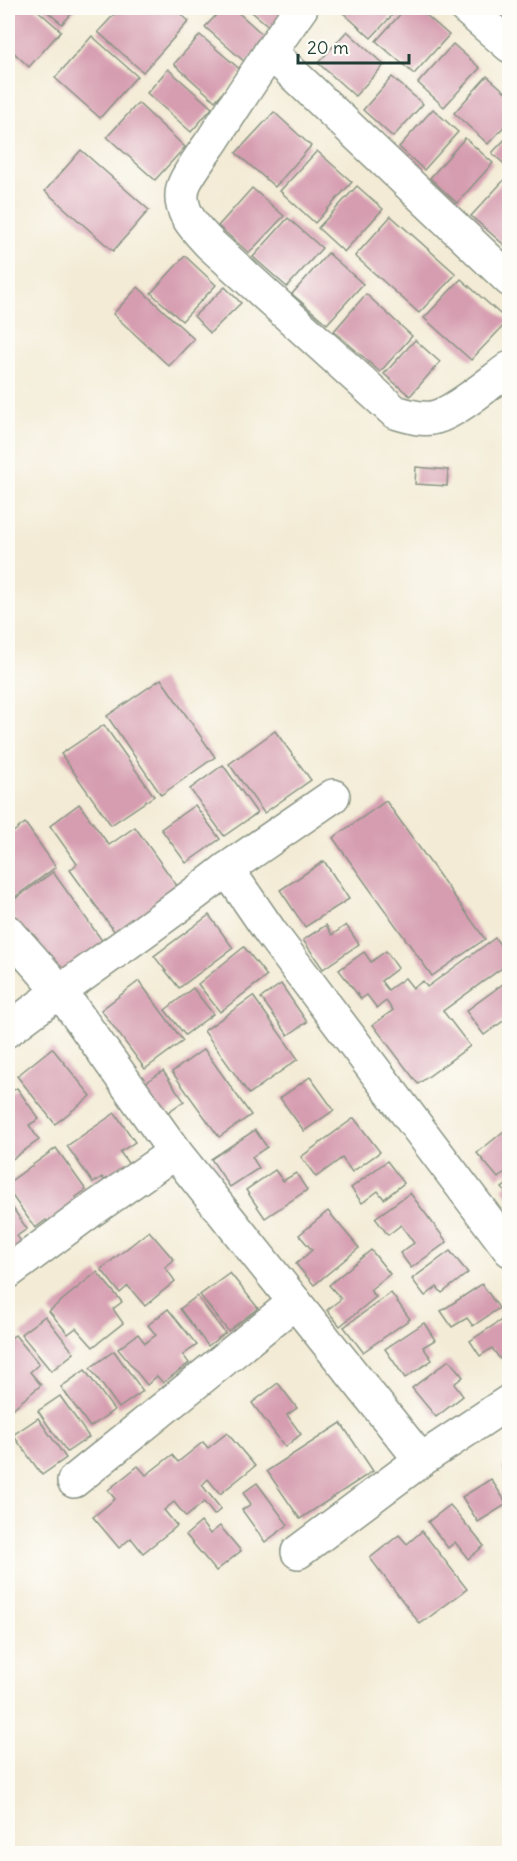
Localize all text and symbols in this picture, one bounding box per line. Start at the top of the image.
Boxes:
scale bar [298,27,409,65]
text: 20 m [307,36,349,59]

